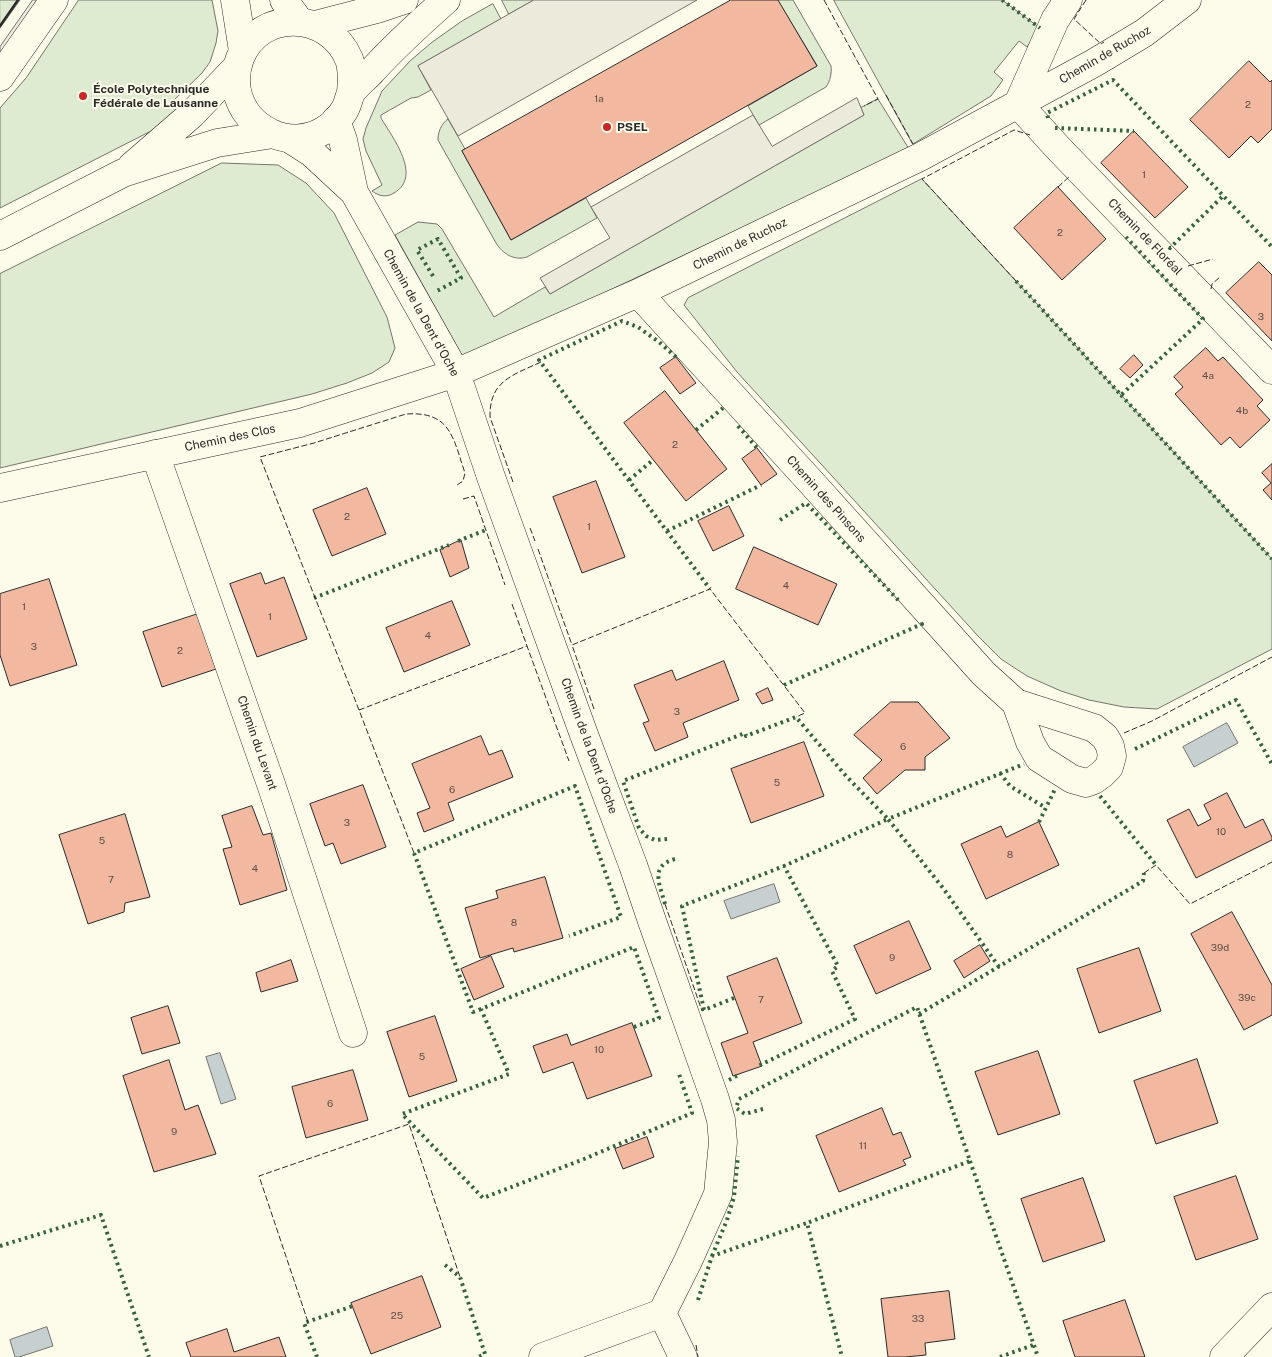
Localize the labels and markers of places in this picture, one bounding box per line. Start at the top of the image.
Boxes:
place label: École Polytechnique Fédérale de Lausanne [93,82,218,110]
marker: École Polytechnique Fédérale de Lausanne [77,90,89,102]
place label: PSEL [617,120,648,134]
marker: PSEL [601,121,613,133]

